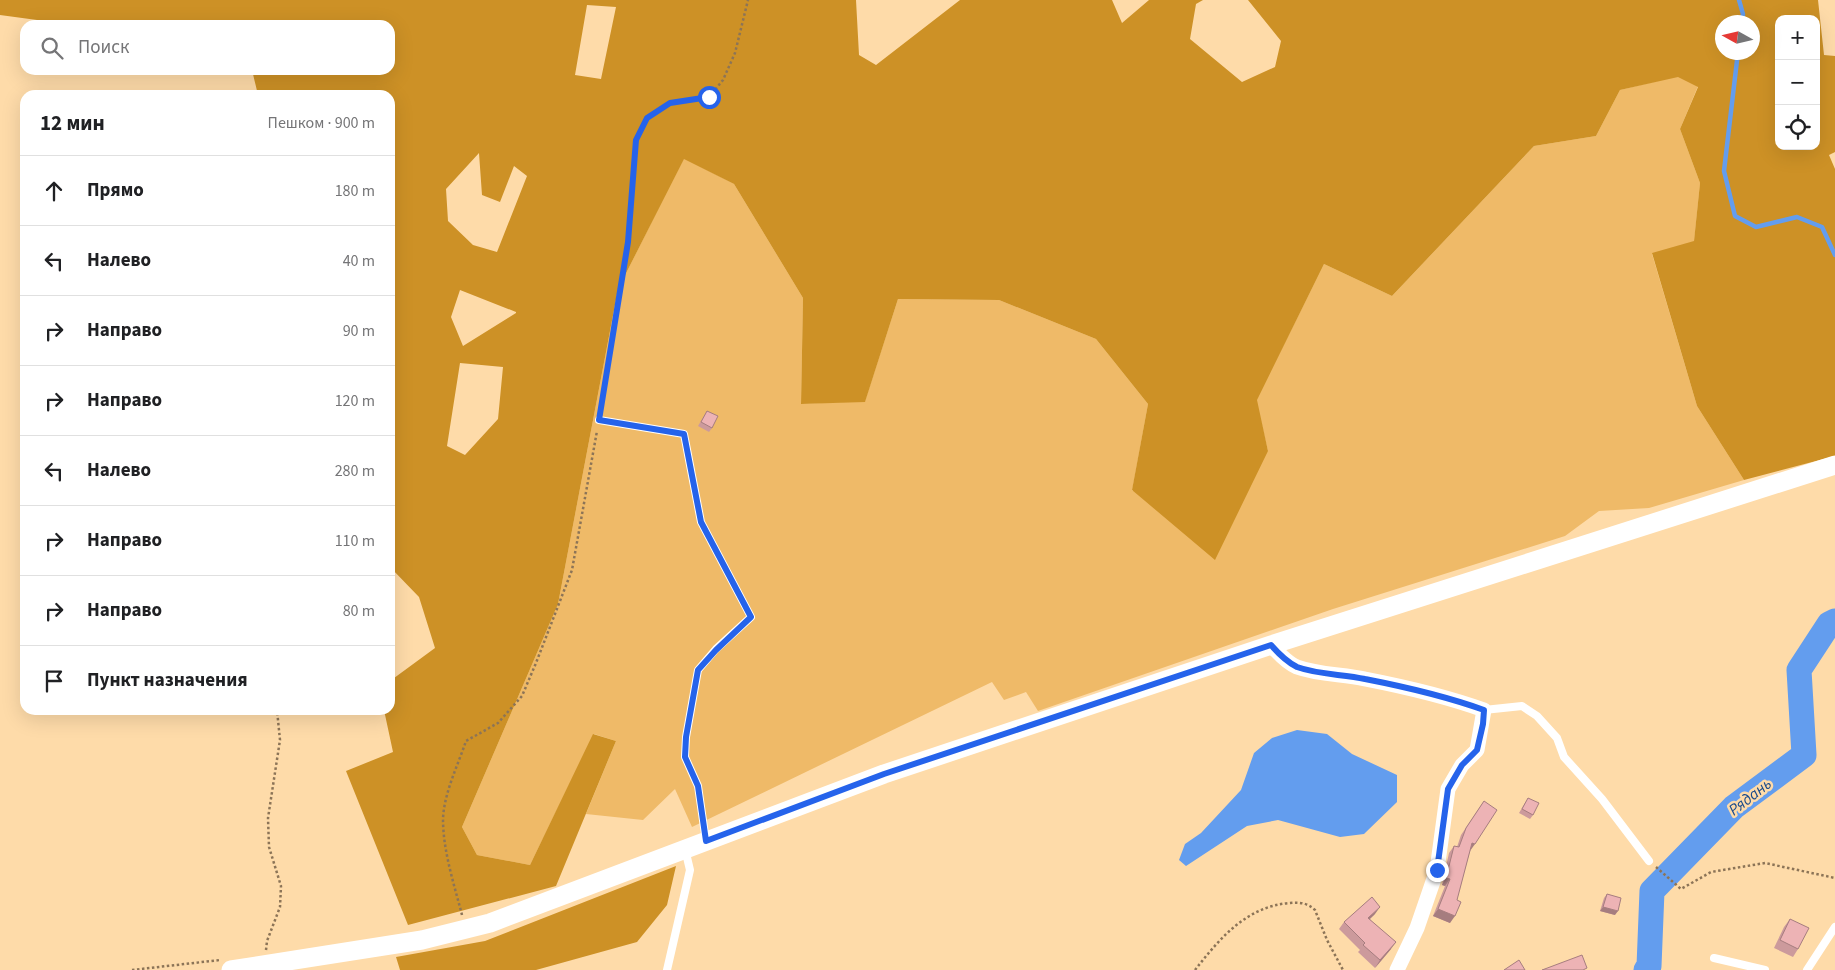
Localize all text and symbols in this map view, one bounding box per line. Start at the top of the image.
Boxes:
north arrow [1715,15,1760,60]
map controls [1775,15,1820,150]
button: + [1775,15,1820,60]
search box [20,20,395,75]
icon: search [38,34,66,62]
text: Поиск [78,34,129,61]
button: − [1775,60,1820,105]
route start [698,86,721,109]
button: locate [1775,105,1820,150]
text: 12 мин [40,108,105,138]
text: Пешком · 900 m [268,112,375,134]
icon: ahead [40,177,68,205]
text: Прямо [87,177,144,204]
text: 180 m [335,180,375,202]
icon: left [40,247,68,275]
text: Налево [87,247,151,274]
text: 40 m [343,250,375,272]
icon: right [40,317,68,345]
text: Направо [87,317,162,344]
text: 90 m [343,320,375,342]
icon: right [40,387,68,415]
text: Направо [87,387,162,414]
text: 120 m [335,390,375,412]
icon: left [40,457,68,485]
text: Налево [87,457,151,484]
text: 280 m [335,460,375,482]
icon: right [40,527,68,555]
text: Направо [87,527,162,554]
text: 110 m [335,530,375,552]
icon: right [40,597,68,625]
text: Направо [87,597,162,624]
text: 80 m [343,600,375,622]
icon: arrive [40,667,68,695]
text: Пункт назначения [87,667,248,694]
water label: Рядань [1724,773,1776,821]
route end [1426,859,1449,882]

